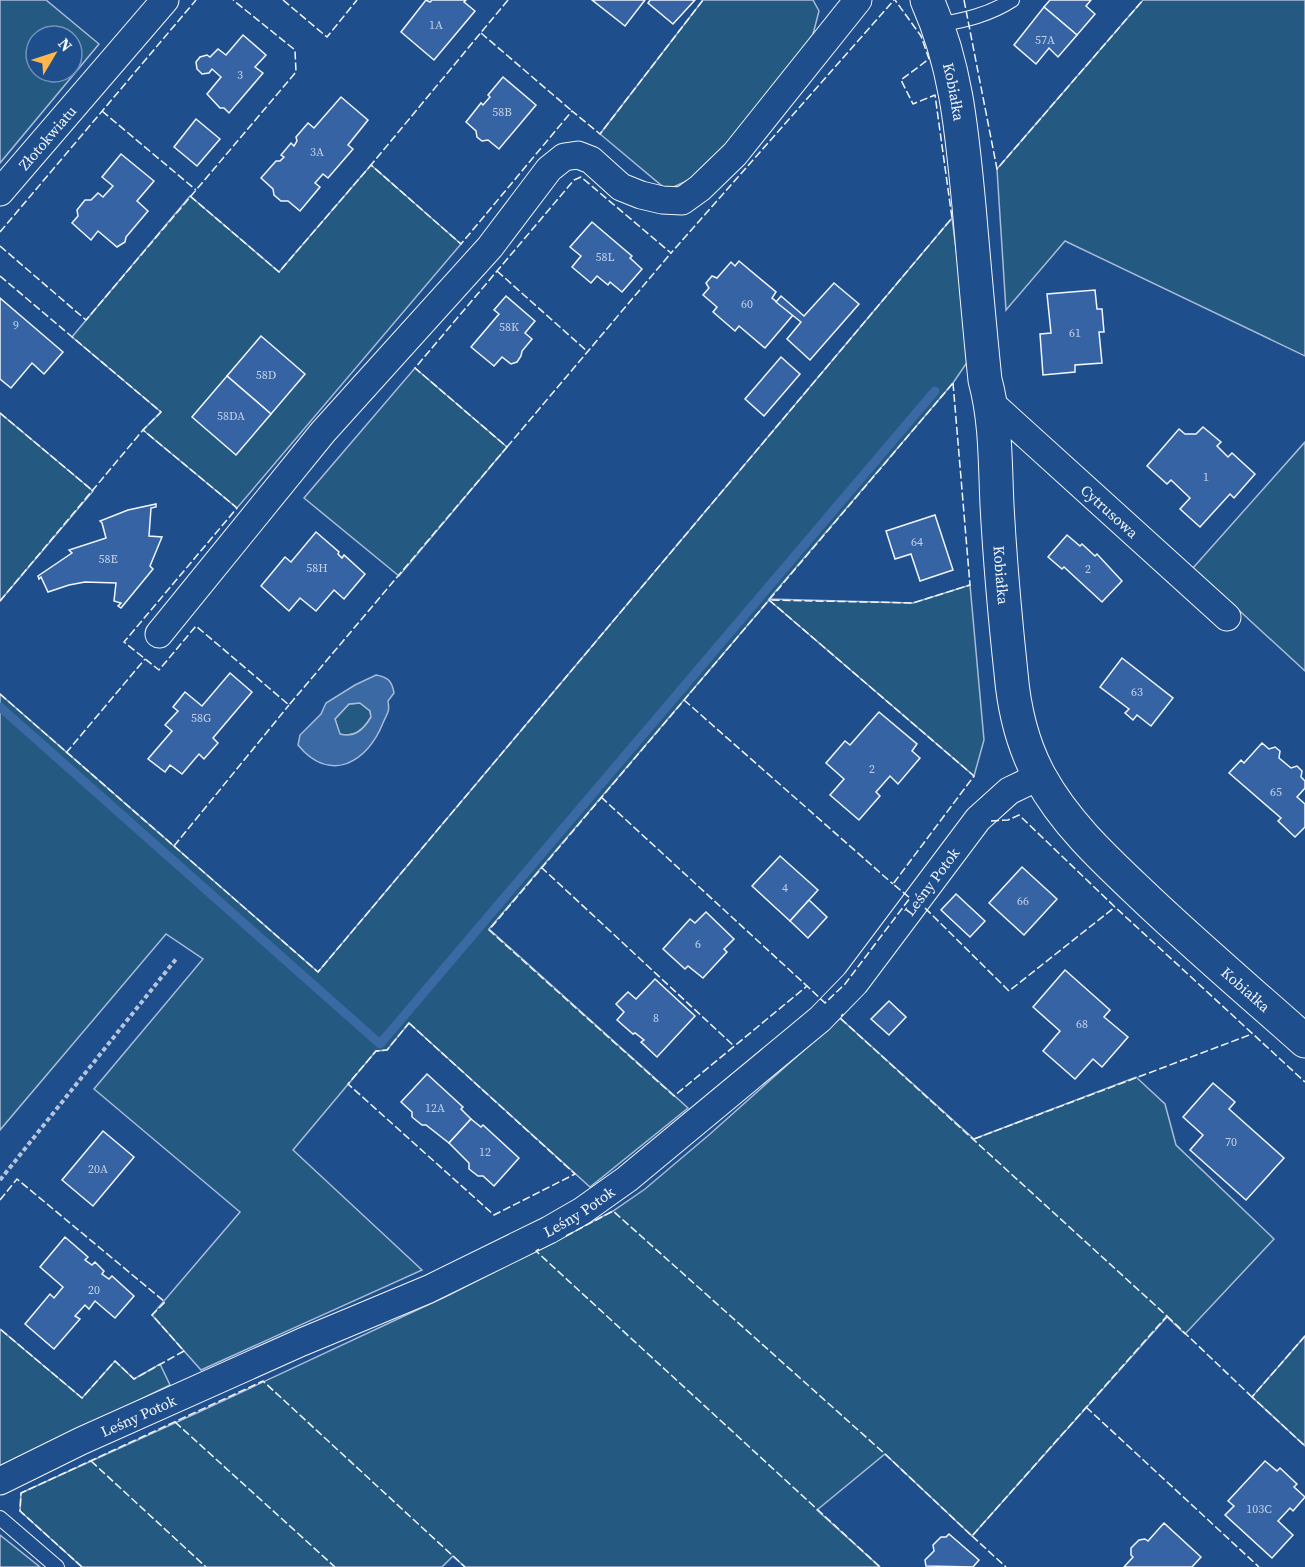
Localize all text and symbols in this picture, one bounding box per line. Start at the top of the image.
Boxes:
house number: 1A [429,17,443,33]
north arrow [24,24,84,84]
house number: 57A [1035,32,1055,48]
text: N [53,33,78,56]
street label: Kobiałka [938,60,970,123]
house number: 3 [237,67,243,83]
street label: Złotokwiatu [13,100,81,174]
house number: 58B [492,104,512,120]
house number: 3A [310,144,324,160]
house number: 58L [595,249,615,265]
house number: 60 [741,296,753,312]
house number: 9 [13,317,19,333]
house number: 58K [499,319,519,335]
house number: 61 [1069,325,1081,341]
house number: 58D [256,367,276,383]
house number: 58DA [217,408,245,424]
house number: 1 [1203,469,1209,485]
street label: Cytrusowa [1076,479,1143,543]
house number: 64 [911,534,923,550]
street label: Kobiałka [989,545,1015,606]
house number: 58E [98,551,118,567]
house number: 58H [306,560,328,576]
house number: 2 [1085,561,1091,577]
house number: 63 [1131,684,1143,700]
house number: 58G [191,710,211,726]
house number: 2 [869,761,875,777]
house number: 65 [1270,784,1282,800]
street label: Leśny Potok [899,842,964,920]
house number: 4 [782,880,788,896]
house number: 66 [1017,893,1029,909]
house number: 6 [695,936,701,952]
street label: Kobiałka [1217,962,1275,1017]
house number: 8 [653,1010,659,1026]
house number: 68 [1076,1016,1088,1032]
house number: 12A [425,1100,445,1116]
house number: 70 [1225,1134,1237,1150]
house number: 12 [479,1144,491,1160]
house number: 20A [88,1161,108,1177]
street label: Leśny Potok [540,1180,619,1242]
house number: 20 [88,1282,100,1298]
street label: Leśny Potok [97,1389,180,1441]
house number: 103C [1246,1501,1272,1517]

